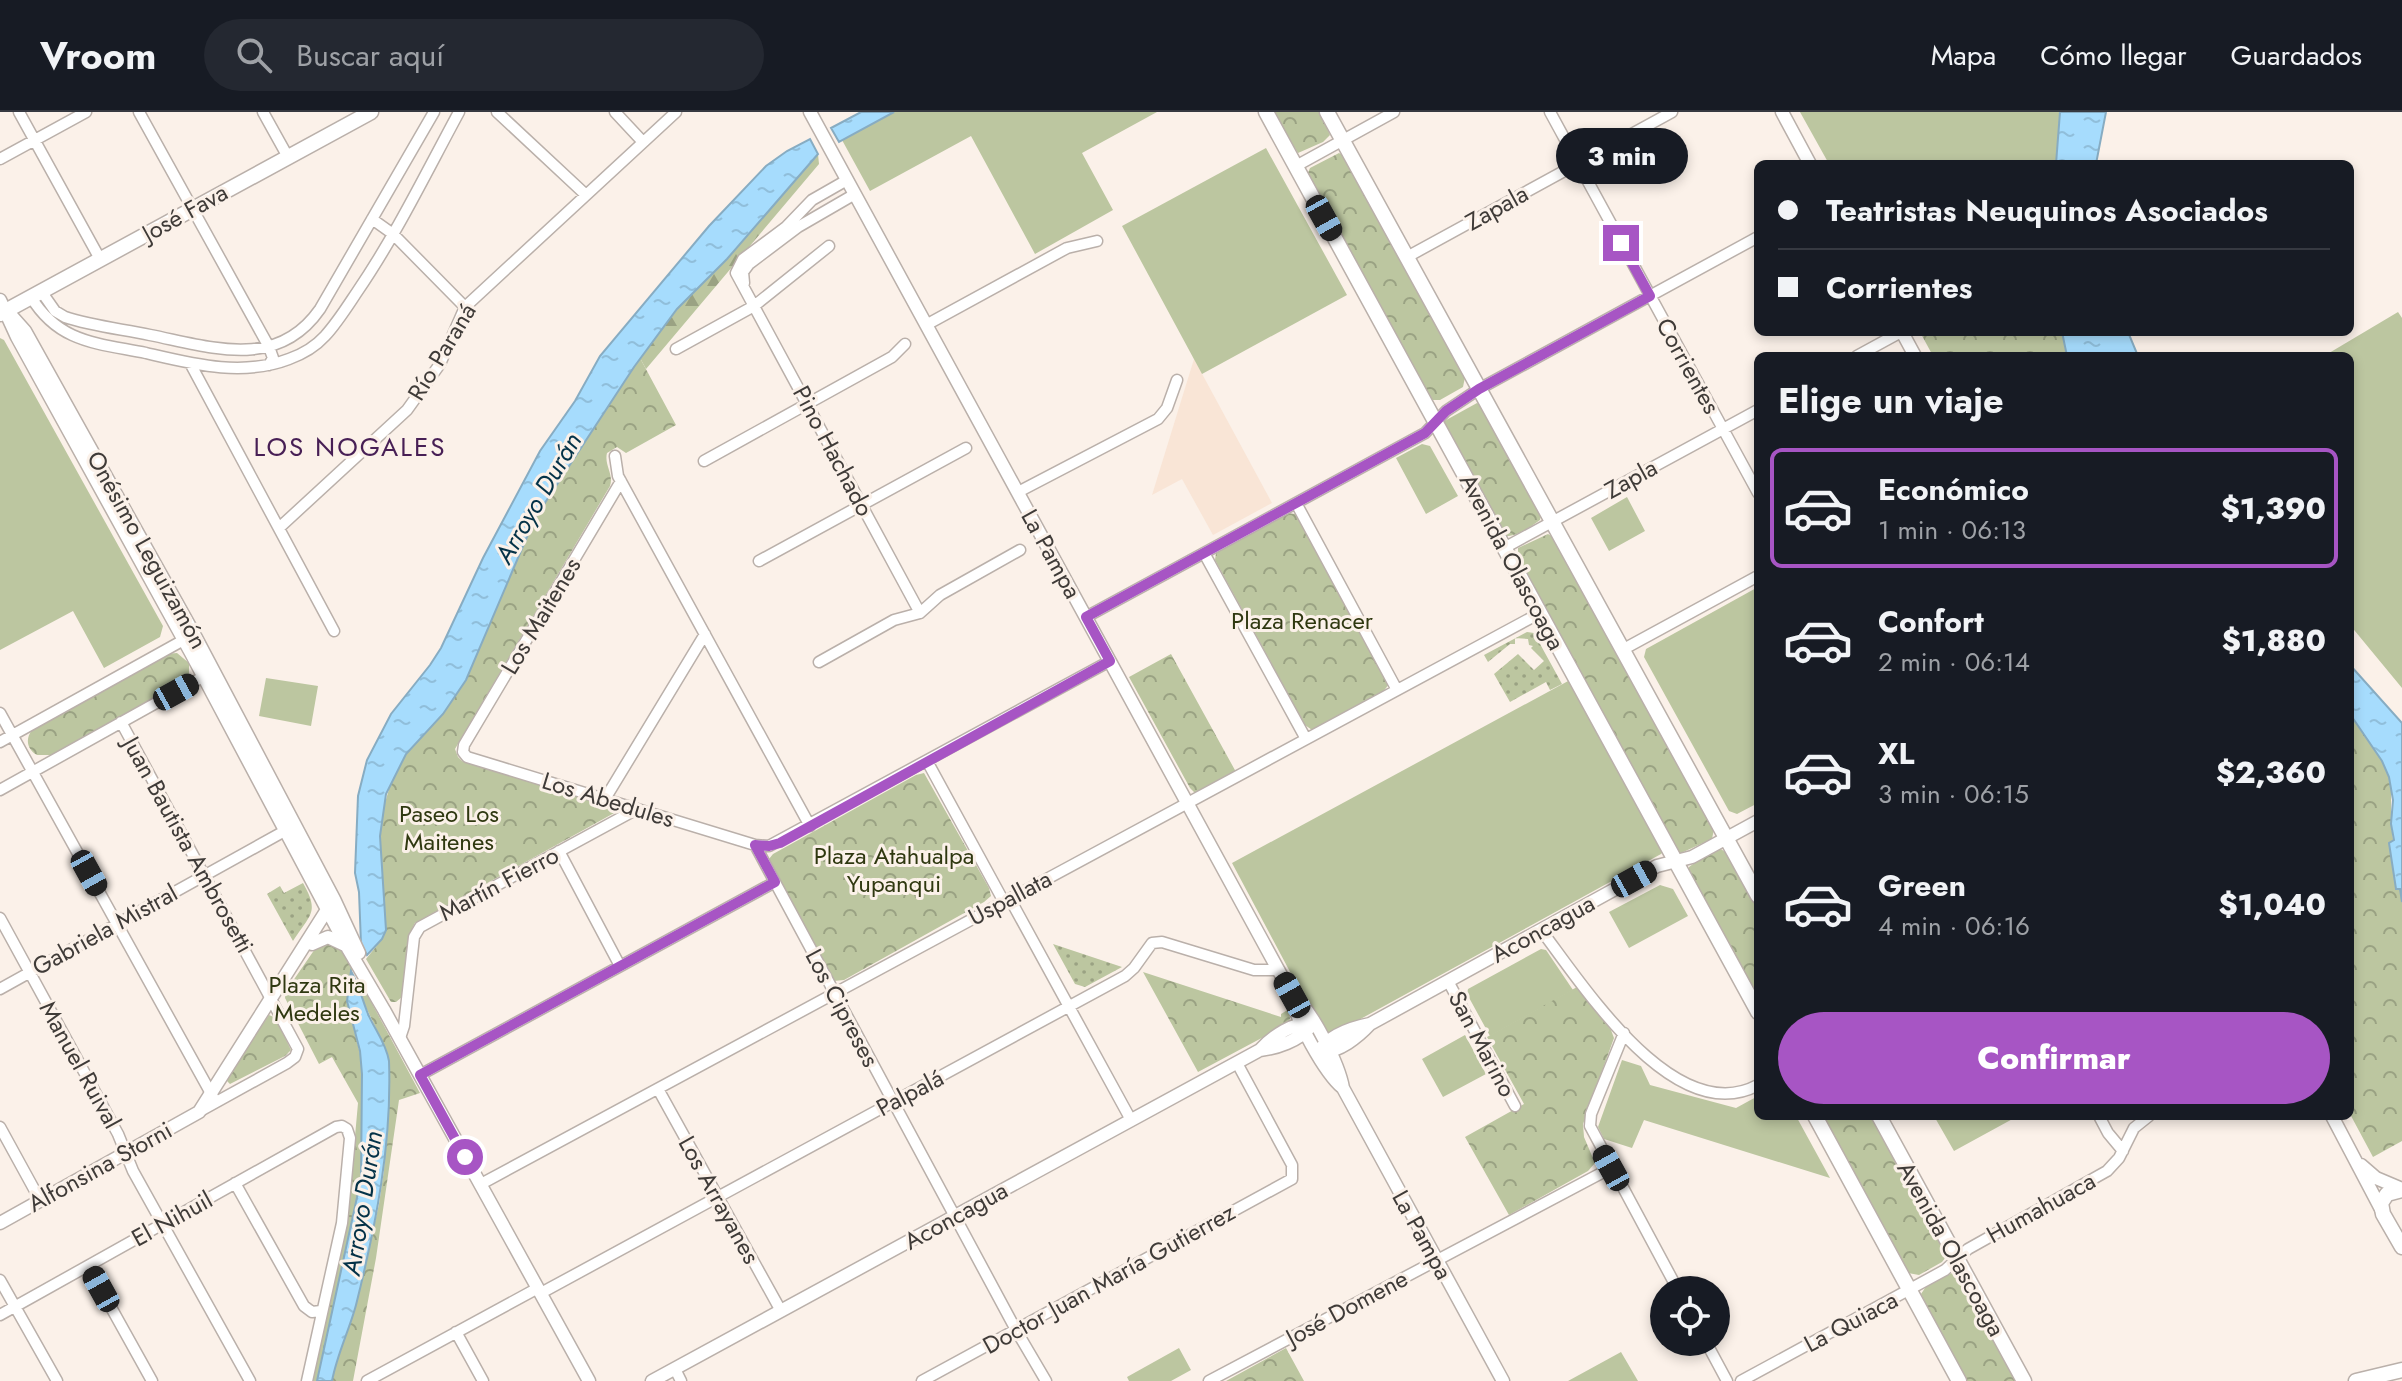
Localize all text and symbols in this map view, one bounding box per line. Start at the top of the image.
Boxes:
search box [204,19,764,91]
text: Vroom [40,28,156,83]
icon: search [232,33,276,77]
text: Buscar aquí [296,34,444,77]
text: Mapa [1931,35,1996,76]
text: Cómo llegar [2040,35,2187,76]
text: Guardados [2231,35,2362,76]
callout: 3 min [1555,127,1687,183]
text: 3 min [1588,137,1656,175]
street label: José Fava [133,175,234,252]
street label: Zapala [1459,176,1535,239]
text: Teatristas Neuquinos Asociados [1826,189,2268,232]
car [1302,191,1346,245]
route end [1603,225,1639,261]
text: Corrientes [1826,266,1973,309]
street label: Río Paraná [399,296,484,407]
street label: Corrientes [1648,311,1729,420]
text: Elige un viaje [1778,374,2004,426]
street label: Pino Hachado [784,379,883,522]
water label: Arroyo Durán [485,425,591,572]
district label: LOS NOGALES [254,428,446,466]
street label: Onésimo Leguizamón [78,444,216,655]
street label: Zapla [1598,450,1663,507]
street label: Avenida Olascoaga [1451,467,1574,656]
text: Económico [1878,468,2029,511]
icon: car [1782,472,1854,544]
text: $1,390 [2221,487,2326,530]
street label: La Pampa [1013,503,1090,605]
text: 1 min · 06:13 [1878,511,2026,549]
street label: Los Maitenes [492,551,589,681]
text: Confort [1878,600,1984,643]
park label: Plaza Renacer [1231,603,1374,638]
icon: car [1782,604,1854,676]
text: $1,880 [2222,619,2326,662]
text: 2 min · 06:14 [1878,643,2030,681]
car [149,670,203,714]
street label: Juan Bautista Ambrosetti [113,728,263,959]
text: XL [1878,732,1914,775]
icon: car [1782,736,1854,808]
text: $2,360 [2216,751,2326,794]
street label: Los Abedules [538,763,679,836]
text: 3 min · 06:15 [1878,775,2029,813]
park label: Paseo Los Maitenes [399,796,499,859]
street label: Martín Fierro [433,837,565,930]
park label: Plaza Atahualpa Yupanqui [814,838,974,901]
car [67,846,111,900]
car [1607,857,1661,901]
street label: Uspallata [962,861,1058,934]
text: Green [1878,864,1966,907]
icon: car [1782,868,1854,940]
street label: Gabriela Mistral [26,875,184,984]
text: $1,040 [2219,883,2326,926]
street label: Aconcagua [1484,886,1601,971]
text: 4 min · 06:16 [1878,907,2030,945]
street label: Los Cipreses [797,943,888,1073]
park label: Plaza Rita Medeles [269,967,365,1030]
car [1270,968,1314,1022]
street label: San Marino [1440,984,1525,1103]
street label: Manuel Ruival [31,995,130,1135]
button: Confirmar [1778,1012,2330,1104]
street label: Palpalá [870,1060,950,1125]
street label: Alfonsina Storni [21,1112,178,1221]
water label: Arroyo Durán [332,1128,392,1279]
street label: Los Arrayanes [670,1130,769,1270]
route start [447,1139,483,1175]
car [1589,1141,1633,1195]
street label: Avenida Olascoaga [1889,1155,2014,1343]
street label: Humahuaca [1980,1163,2102,1252]
street label: Aconcagua [897,1173,1014,1258]
street label: El Nihuil [125,1182,219,1255]
street label: La Pampa [1384,1184,1461,1286]
street label: Doctor Juan María Gutierrez [976,1194,1241,1363]
street label: José Domene [1277,1261,1414,1356]
car [79,1262,123,1316]
map controls [1650,1276,1730,1356]
button: locate [1650,1276,1730,1356]
street label: La Quiaca [1798,1282,1904,1361]

